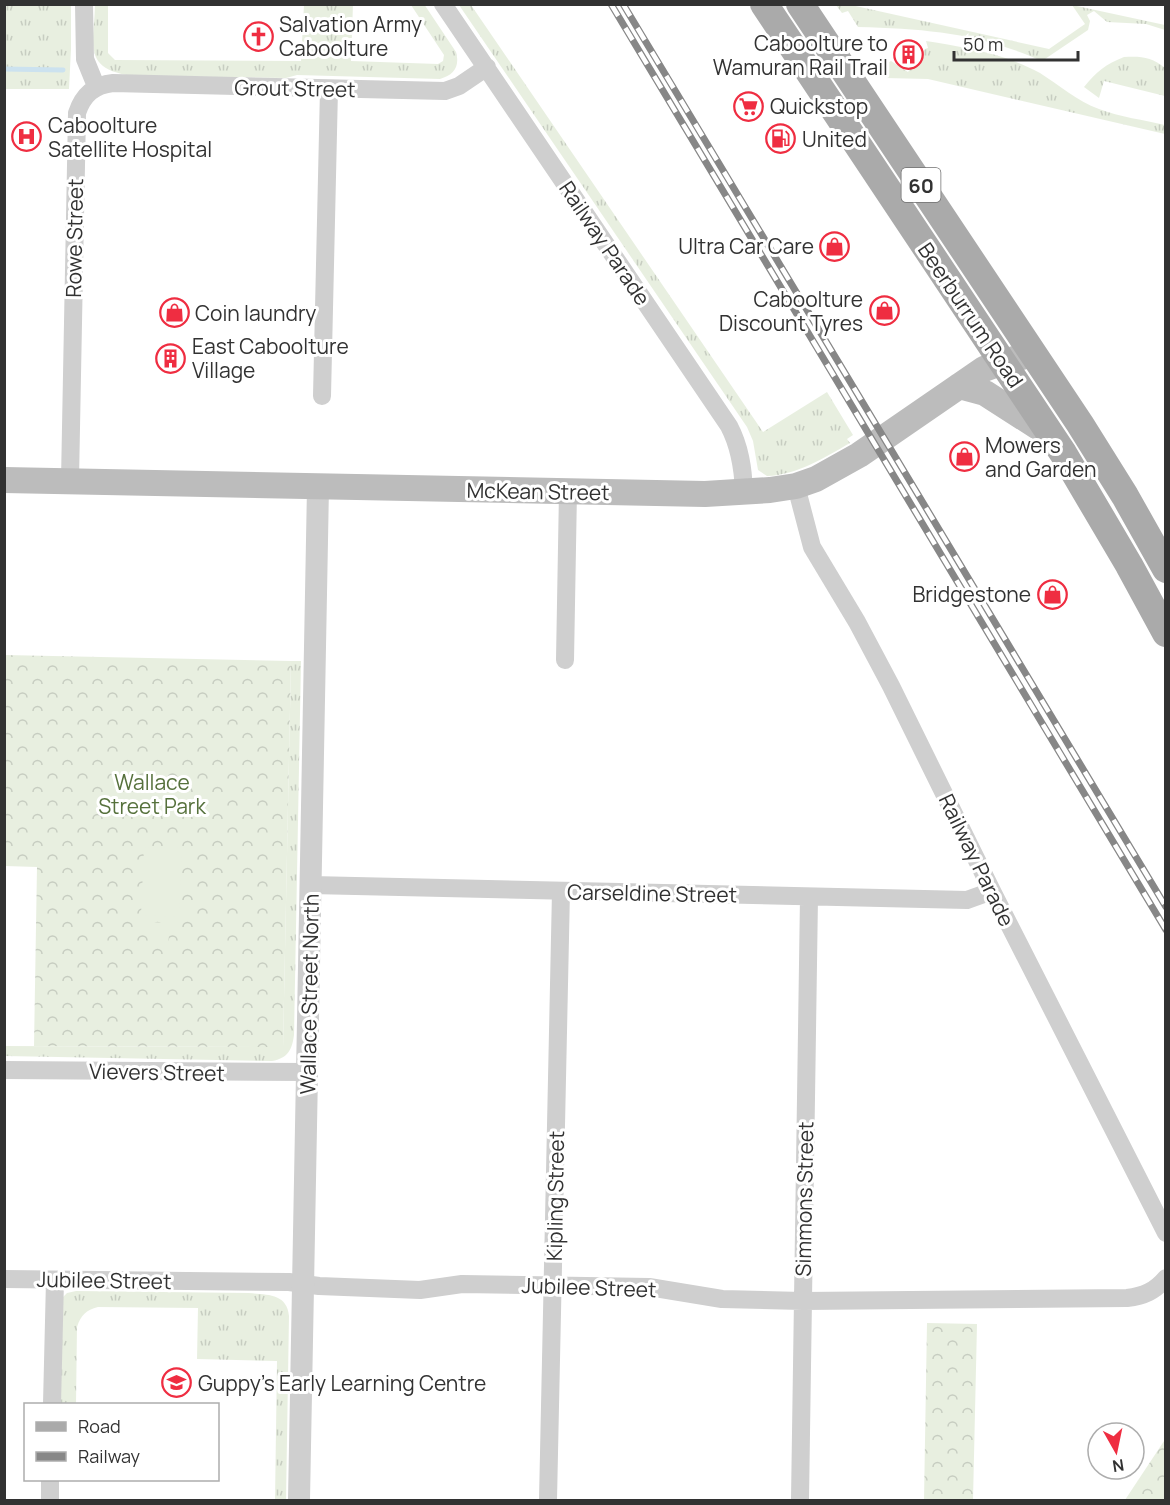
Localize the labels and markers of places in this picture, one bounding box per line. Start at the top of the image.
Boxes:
place label: Salvation Army Caboolture [279,10,422,62]
church icon: Salvation Army Caboolture [242,20,274,52]
place label: Caboolture to Wamuran Rail Trail [713,29,888,81]
building icon: Caboolture to Wamuran Rail Trail [893,39,925,71]
supermarket icon: Quickstop [733,90,765,122]
place label: Quickstop [770,92,868,120]
place label: Caboolture Satellite Hospital [48,111,212,163]
hospital icon: Caboolture Satellite Hospital [11,121,43,153]
fuel station icon: United [765,123,797,155]
place label: United [802,125,867,153]
shop icon: Ultra Car Care [819,230,851,262]
place label: Ultra Car Care [678,232,814,260]
place label: Caboolture Discount Tyres [719,285,863,337]
shop icon: Caboolture Discount Tyres [868,295,900,327]
shop icon: Coin laundry [158,297,190,329]
place label: Coin laundry [195,299,316,327]
place label: East Caboolture Village [192,332,349,384]
building icon: East Caboolture Village [155,342,187,374]
place label: Mowers and Garden [985,431,1096,483]
shop icon: Mowers and Garden [948,441,980,473]
shop icon: Bridgestone [1036,578,1068,610]
place label: Bridgestone [912,580,1031,608]
school or university icon: Guppy's Early Learning Centre [161,1367,193,1399]
place label: Guppy's Early Learning Centre [198,1369,486,1397]

